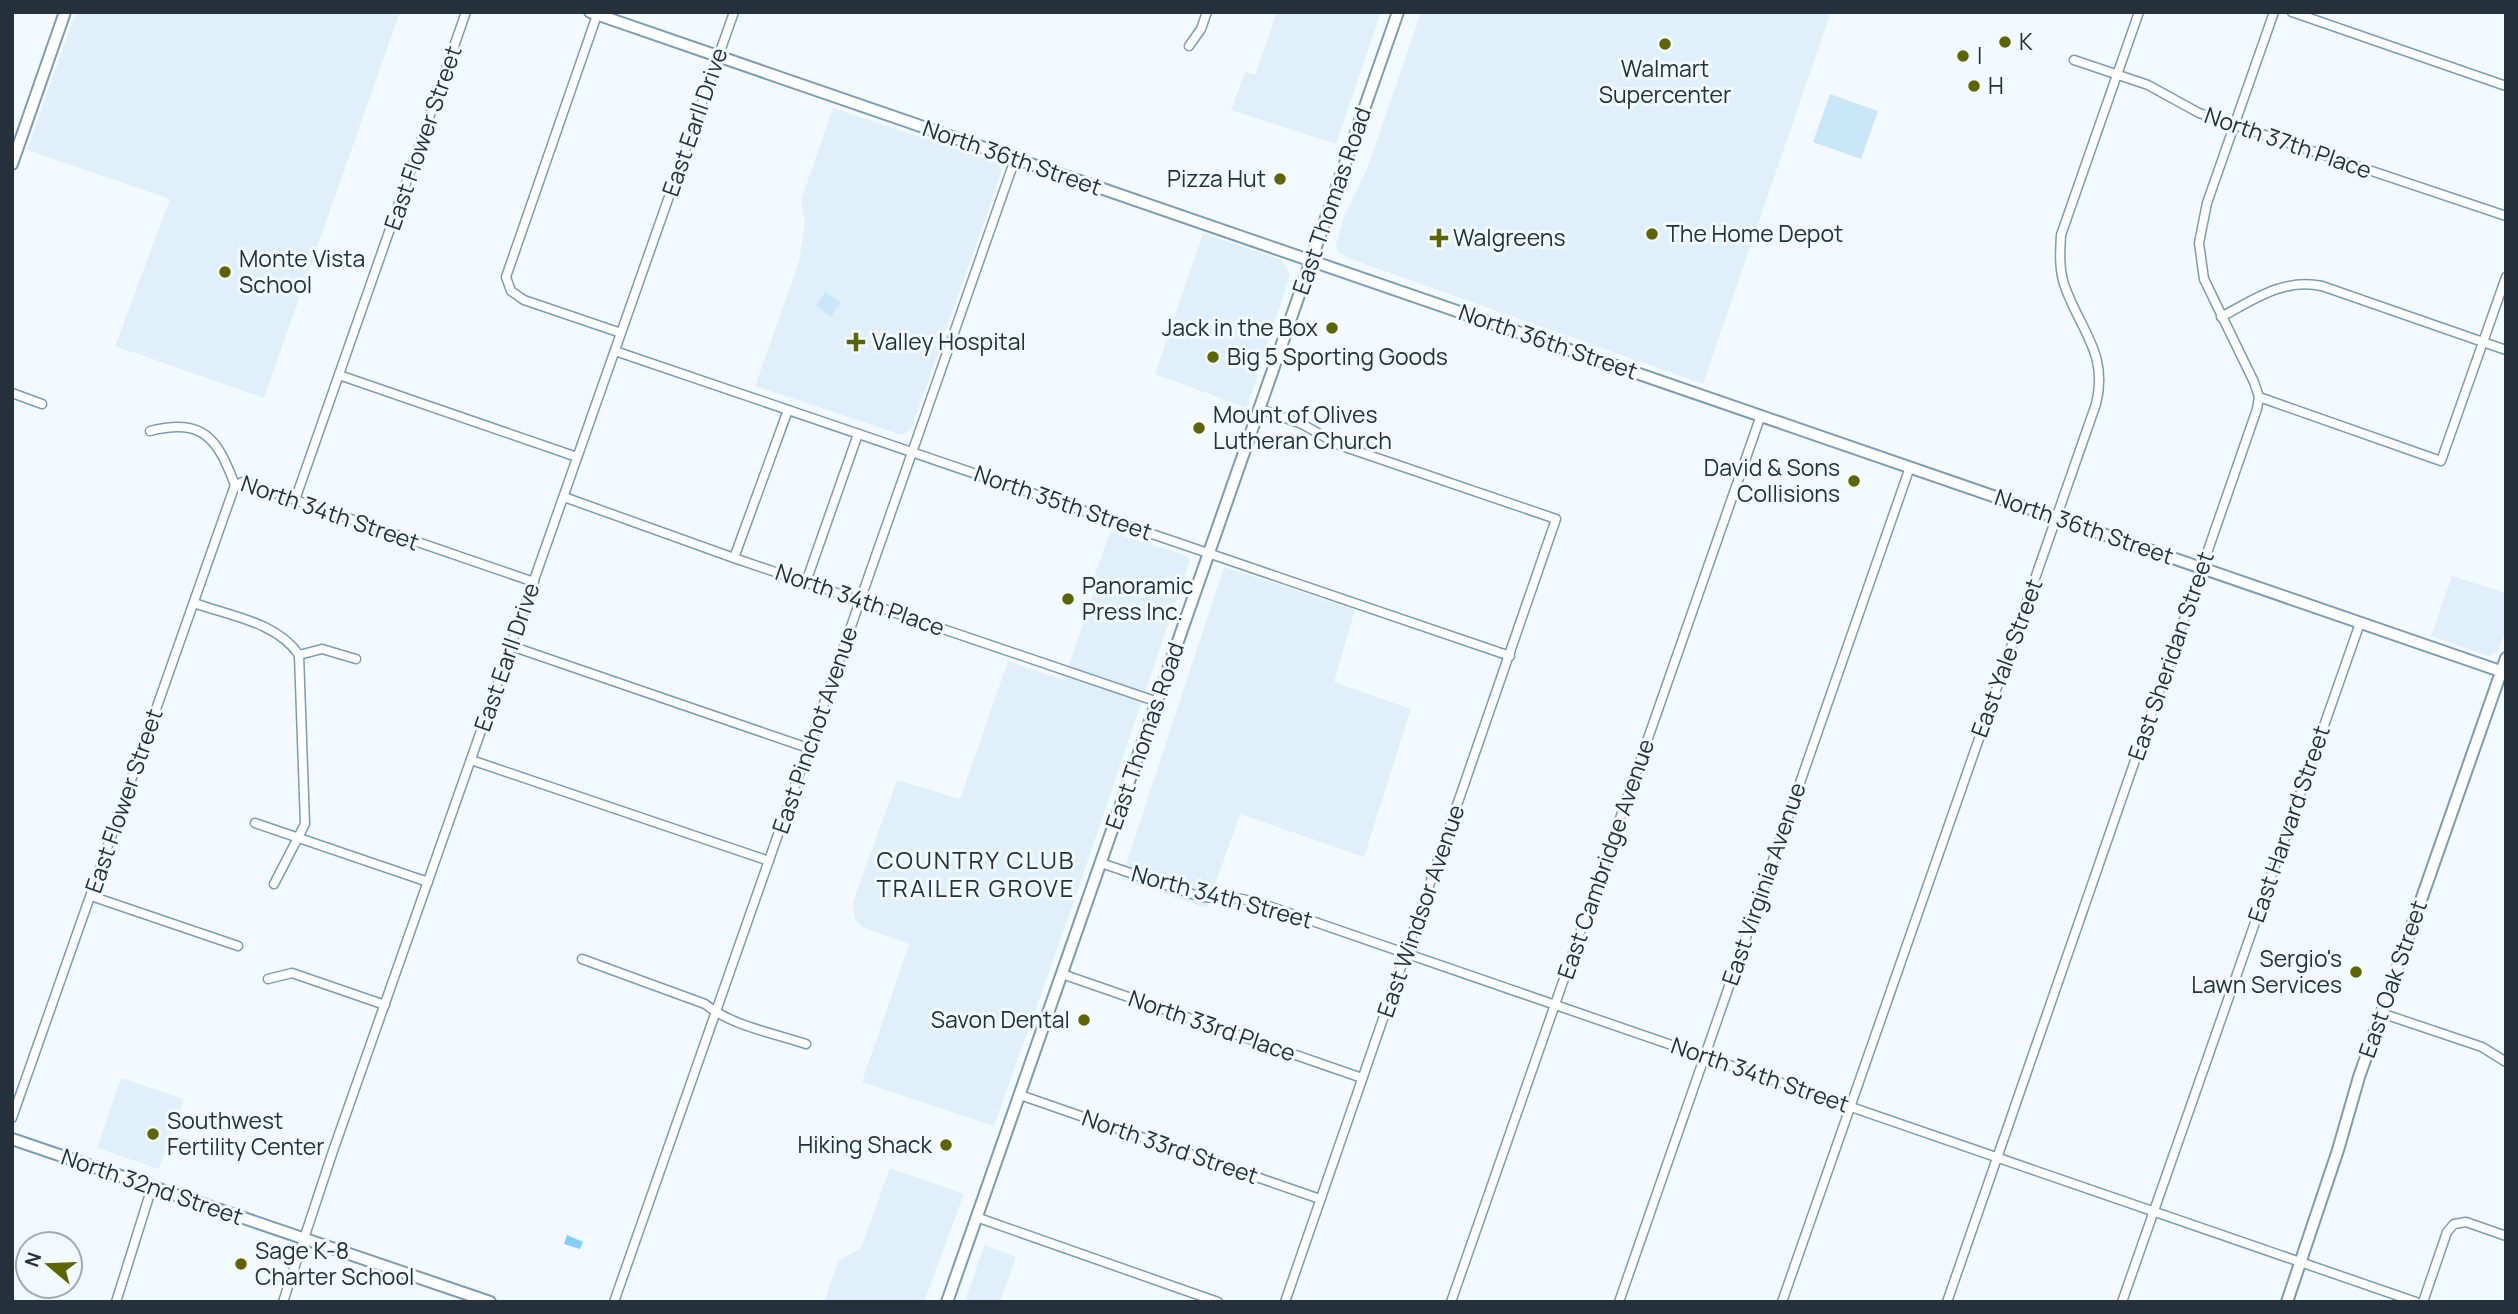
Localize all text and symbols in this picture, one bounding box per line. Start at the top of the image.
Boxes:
place label: K [2019,25,2033,57]
marker: K [1997,34,2013,50]
marker: Walmart Supercenter [1657,36,1673,52]
place label: I [1977,39,1982,71]
street label: East Flower Street [376,41,469,234]
street label: East Earll Drive [654,43,734,200]
marker: I [1955,48,1971,64]
place label: Walmart Supercenter [1599,52,1731,110]
place label: H [1988,69,2004,101]
marker: H [1966,78,1982,94]
street label: North 37th Place [2201,98,2376,186]
street label: East Thomas Road [1284,103,1378,299]
street label: North 36th Street [919,111,1106,203]
place label: Pizza Hut [1167,162,1266,194]
marker: Pizza Hut [1272,171,1288,187]
place label: The Home Depot [1666,217,1843,249]
place label: Walgreens [1453,221,1566,253]
marker: The Home Depot [1644,226,1660,242]
marker: Walgreens [1431,230,1447,246]
place label: Monte Vista School [239,242,365,300]
marker: Monte Vista School [217,264,233,280]
street label: North 36th Street [1455,295,1642,387]
place label: Jack in the Box [1162,311,1318,343]
marker: Jack in the Box [1324,320,1340,336]
place label: Valley Hospital [872,325,1026,357]
marker: Valley Hospital [846,332,866,352]
place label: Big 5 Sporting Goods [1227,340,1448,372]
marker: Big 5 Sporting Goods [1205,349,1221,365]
place label: Mount of Olives Lutheran Church [1213,398,1392,456]
marker: Mount of Olives Lutheran Church [1191,420,1207,436]
place label: David & Sons Collisions [1704,451,1840,509]
street label: North 35th Street [970,457,1157,547]
street label: North 34th Street [237,467,424,558]
marker: David & Sons Collisions [1846,473,1862,489]
street label: North 36th Street [1991,480,2178,572]
street label: East Sheridan Street [2119,547,2221,764]
street label: North 34th Place [772,555,949,643]
place label: Panoramic Press Inc. [1082,569,1194,627]
street label: East Yale Street [1963,574,2050,741]
street label: East Earll Drive [466,578,546,735]
marker: Panoramic Press Inc. [1060,591,1076,607]
street label: East Pinchot Avenue [764,622,865,838]
street label: East Thomas Road [1097,638,1191,834]
street label: East Flower Street [77,704,170,897]
street label: East Harvard Street [2239,721,2337,926]
street label: East Cambridge Avenue [1549,734,1661,983]
street label: East Virginia Avenue [1713,778,1813,989]
street label: East Windsor Avenue [1369,800,1471,1021]
district label: COUNTRY CLUB TRAILER GROVE [876,843,1076,904]
street label: North 34th Street [1128,856,1316,936]
street label: East Oak Street [2350,896,2434,1062]
place label: Sergio's Lawn Services [2191,942,2342,1000]
marker: Sergio's Lawn Services [2348,964,2364,980]
street label: North 33rd Place [1125,981,1300,1069]
place label: Savon Dental [931,1003,1070,1035]
marker: Savon Dental [1076,1012,1092,1028]
street label: North 34th Street [1667,1029,1854,1120]
street label: North 33rd Street [1078,1101,1263,1191]
place label: Southwest Fertility Center [167,1104,325,1162]
marker: Southwest Fertility Center [145,1126,161,1142]
place label: Hiking Shack [797,1128,933,1160]
marker: Hiking Shack [938,1137,954,1153]
street label: North 32nd Street [57,1140,248,1232]
north arrow [14,1230,84,1300]
place label: Sage K-8 Charter School [255,1234,414,1292]
text: N [18,1249,47,1270]
marker: Sage K-8 Charter School [233,1256,249,1272]

